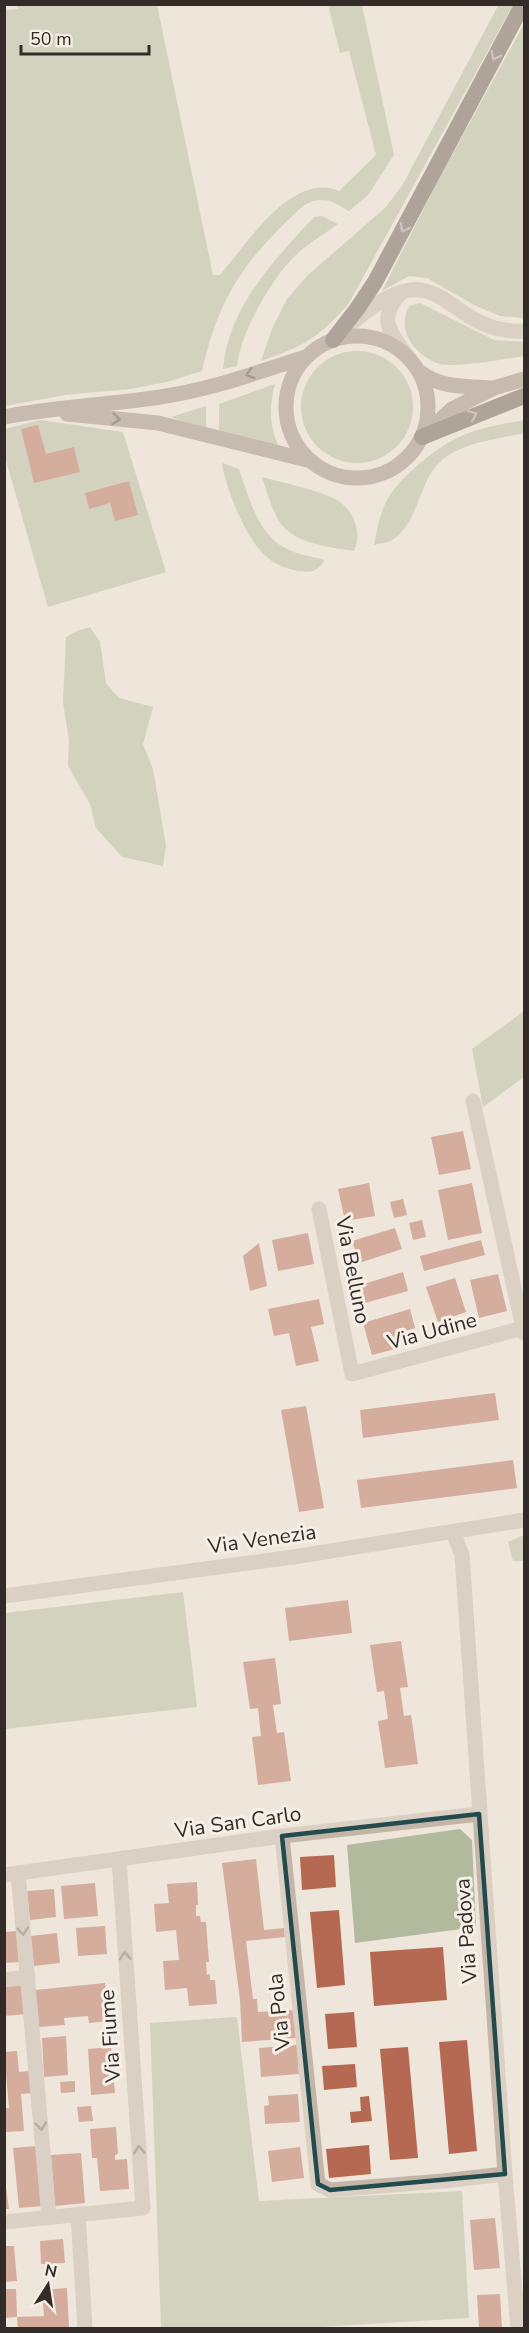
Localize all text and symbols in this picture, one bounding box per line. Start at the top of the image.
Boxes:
scale bar [21,18,148,56]
text: 50 m [30,27,72,51]
one-way arrow [491,50,502,60]
one-way arrow [400,222,411,233]
one-way arrow [245,367,256,380]
one-way arrow [466,410,477,422]
one-way arrow [112,412,121,425]
street label: Via Belluno [329,1213,377,1326]
street label: Via Udine [383,1306,480,1357]
street label: Via Venezia [205,1518,318,1561]
street label: Via San Carlo [172,1799,303,1845]
street label: Via Padova [448,1878,484,1985]
one-way arrow [16,1927,29,1936]
one-way arrow [119,1951,132,1960]
street label: Via Pola [261,1972,297,2053]
street label: Via Fiume [93,1989,127,2084]
one-way arrow [34,2121,47,2130]
one-way arrow [133,2146,146,2155]
north arrow [18,2255,78,2315]
text: N [43,2259,59,2283]

